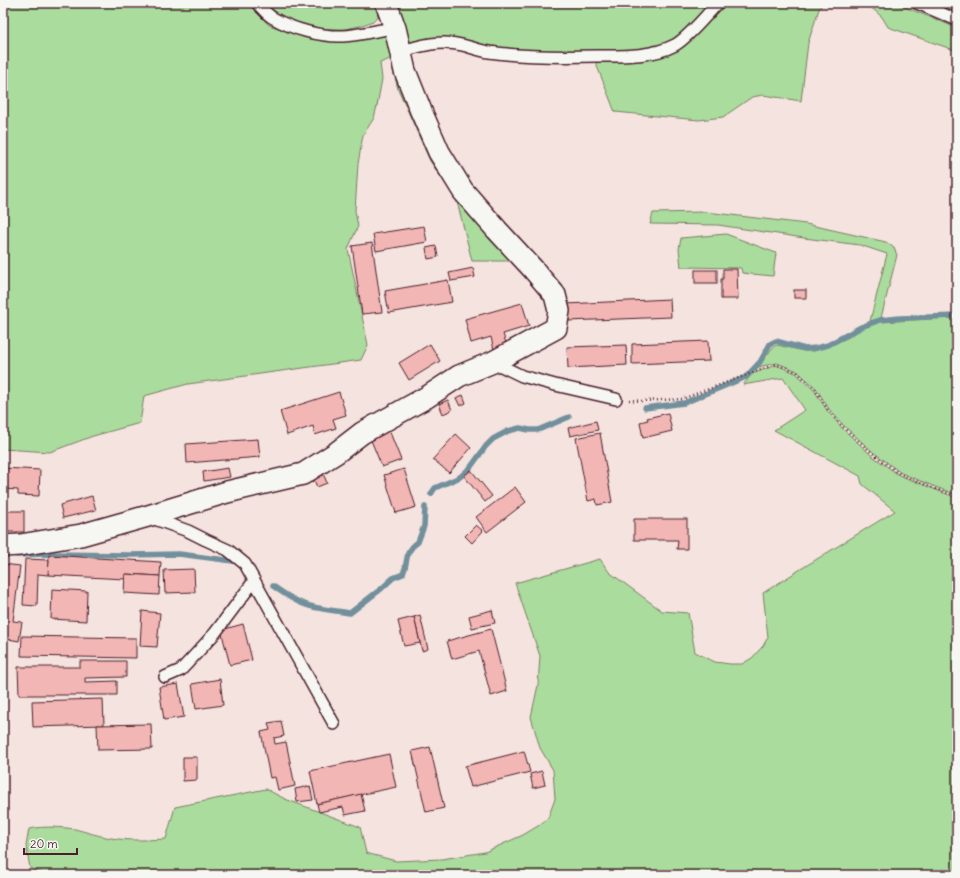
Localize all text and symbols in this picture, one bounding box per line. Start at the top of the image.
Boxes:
scale bar [24,830,77,856]
text: 20 m [30,836,58,851]

